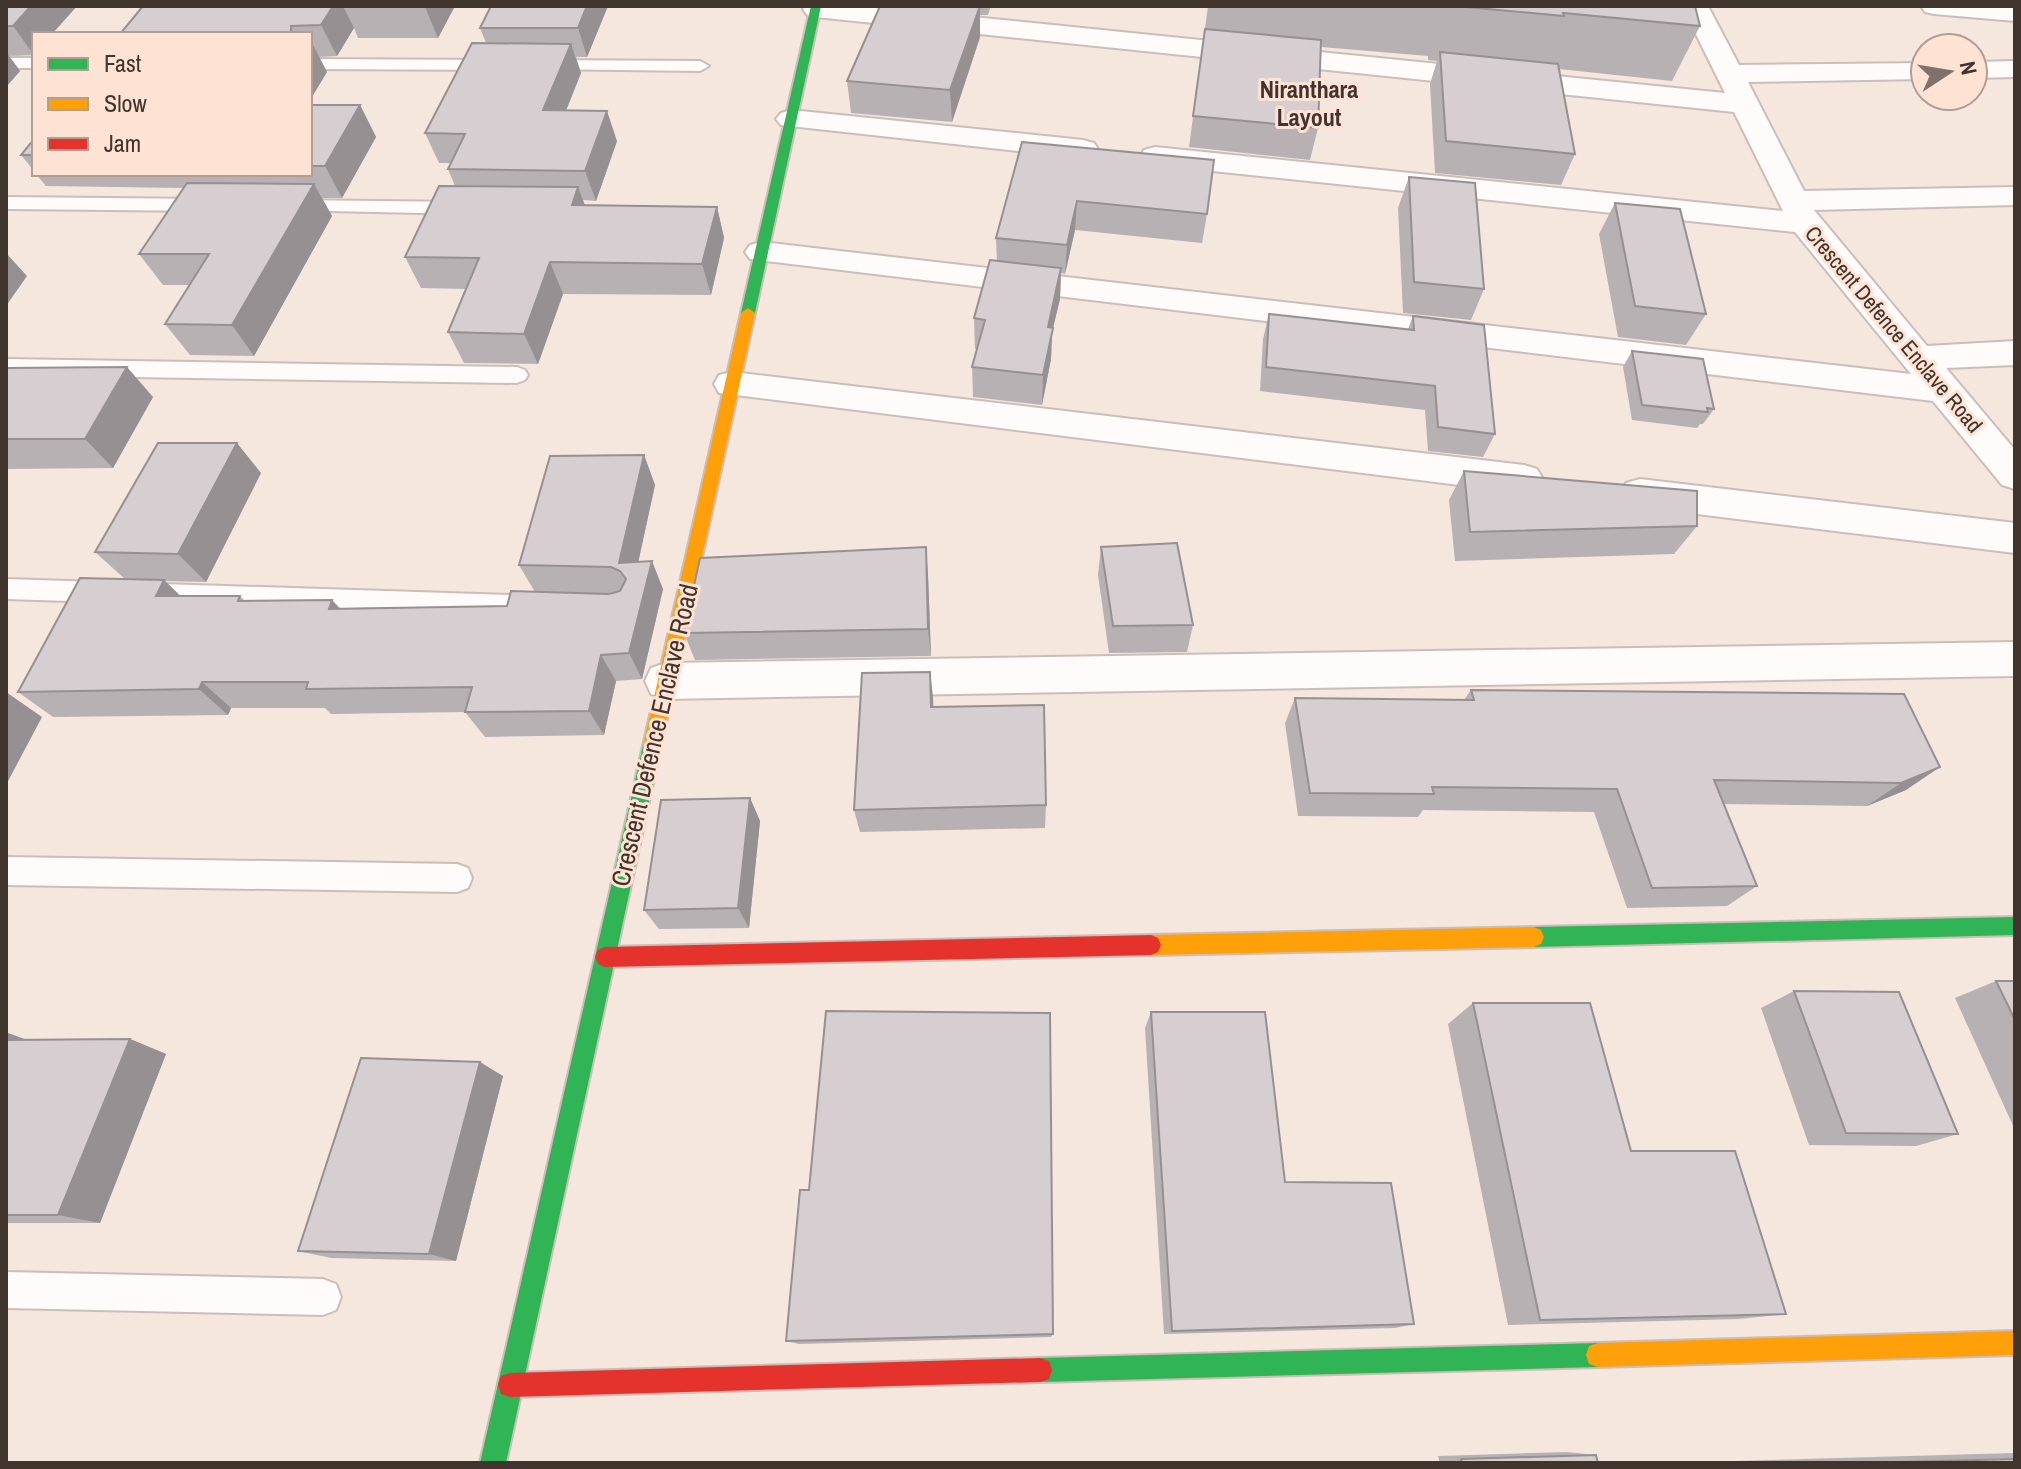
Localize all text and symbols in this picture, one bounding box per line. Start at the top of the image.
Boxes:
legend [32,32,312,176]
north arrow [1909,32,1989,112]
text: Fast [104,47,142,79]
text: N [1953,58,1985,77]
district label: Niranthara Layout [1260,73,1358,133]
text: Slow [104,87,147,119]
text: Jam [104,127,141,159]
street label: Crescent Defence Enclave Road [1798,219,1990,439]
street label: Crescent Defence Enclave Road [602,580,706,890]

